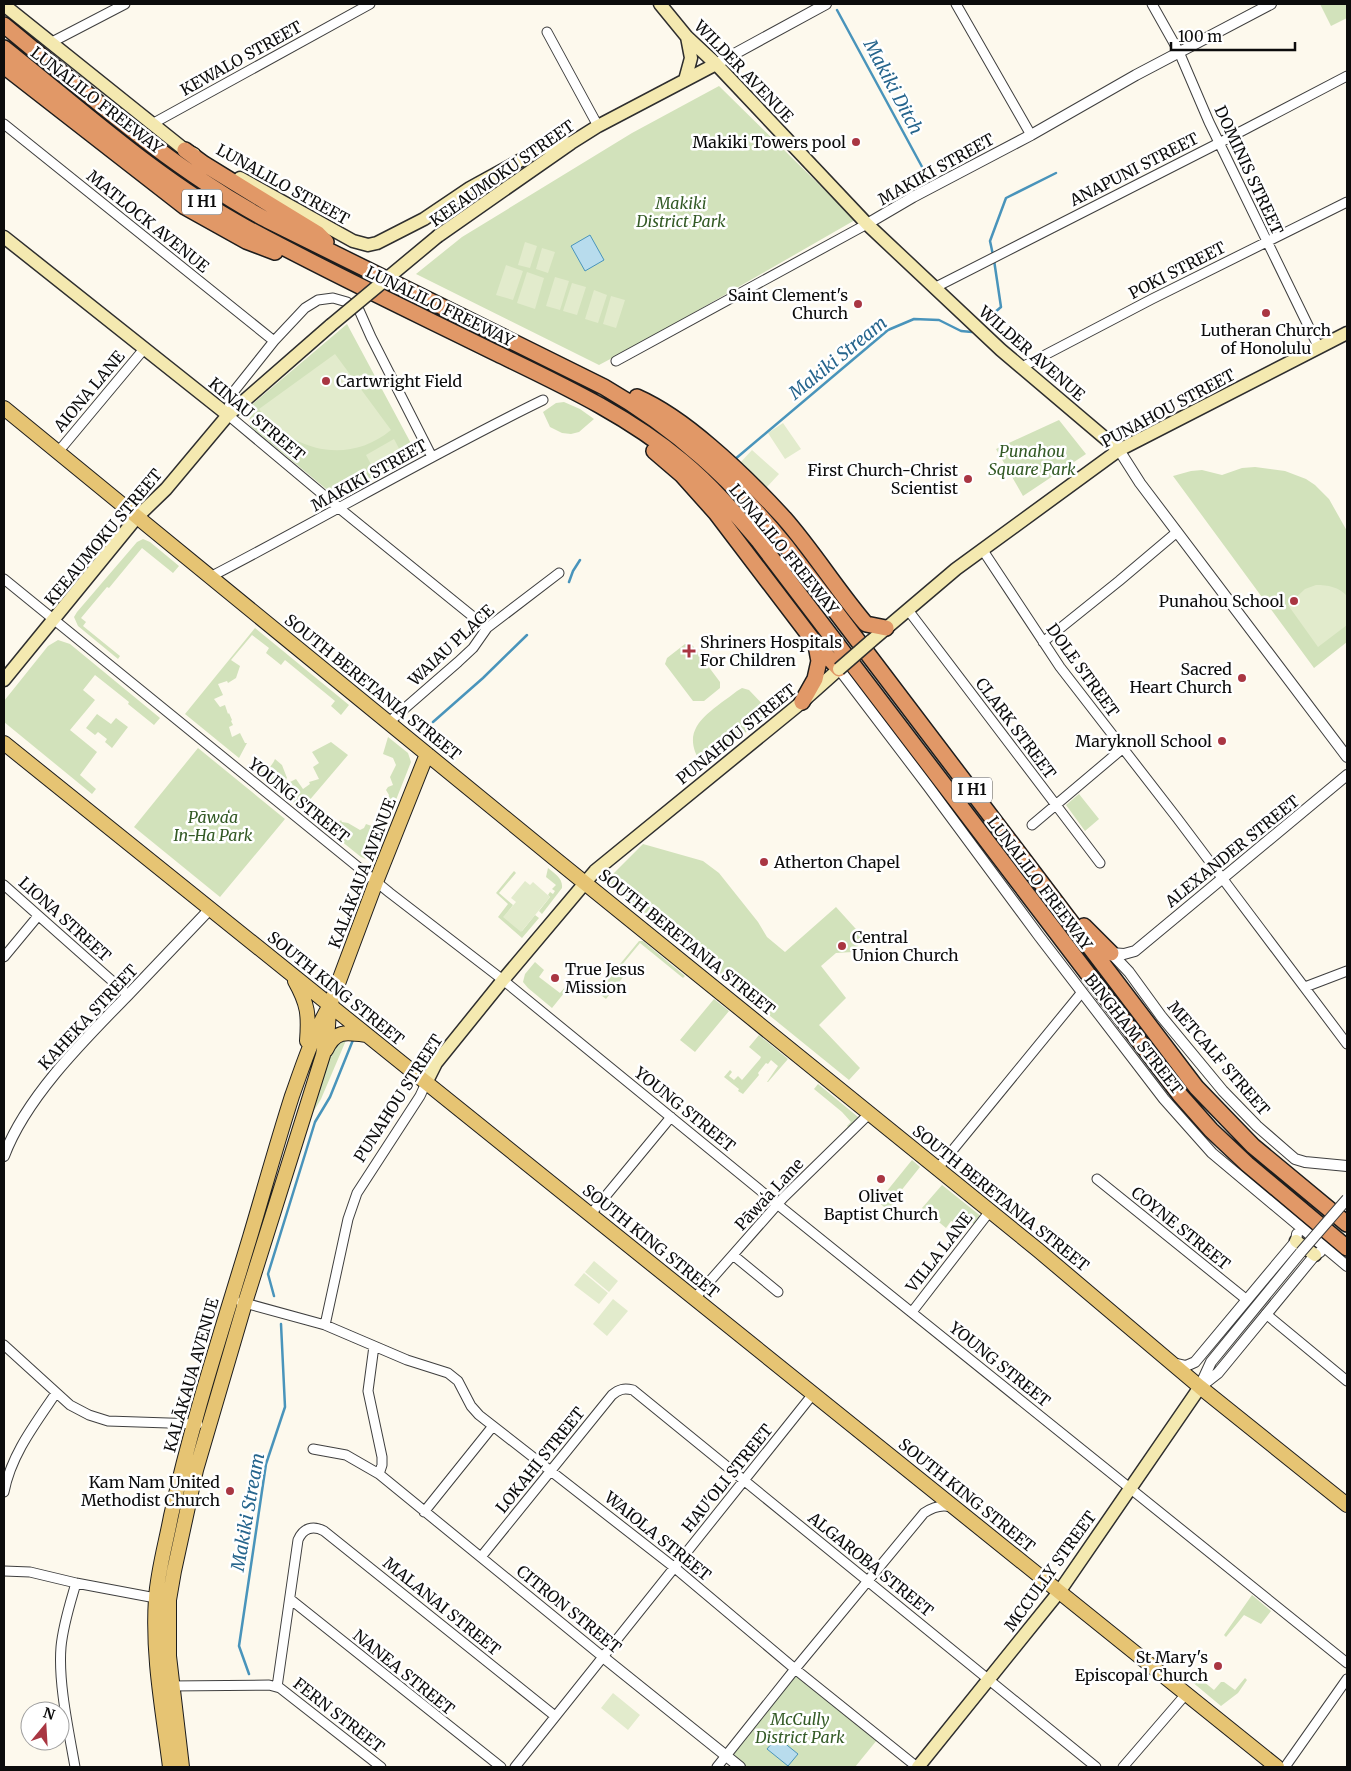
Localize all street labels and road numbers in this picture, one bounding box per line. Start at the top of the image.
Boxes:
street label: WILDER AVENUE [689,15,798,127]
street label: KEWALO STREET [177,16,305,100]
street label: LUNALILO FREEWAY [27,42,168,158]
street label: DOMINIS STREET [1210,102,1288,238]
street label: KEEAUMOKU STREET [426,116,578,230]
street label: ANAPUNI STREET [1065,128,1202,211]
street label: MAKIKI STREET [874,129,998,209]
street label: LUNALILO STREET [213,139,353,229]
street label: MATLOCK AVENUE [83,166,214,277]
road number: I H1 [182,190,222,214]
street label: POKI STREET [1125,237,1229,303]
street label: LUNALILO FREEWAY [363,261,518,351]
street label: WILDER AVENUE [974,301,1090,405]
street label: AIONA LANE [49,346,129,436]
street label: PUNAHOU STREET [1098,364,1238,452]
street label: KINAU STREET [205,373,309,465]
street label: MAKIKI STREET [307,435,431,515]
street label: KEEAUMOKU STREET [40,465,166,609]
street label: LUNALILO FREEWAY [725,480,843,619]
street label: WAIAU PLACE [403,600,499,690]
street label: SOUTH BERETANIA STREET [281,610,465,764]
street label: DOLE STREET [1042,619,1124,721]
street label: CLARK STREET [971,674,1061,782]
street label: PUNAHOU STREET [672,680,800,788]
street label: YOUNG STREET [244,753,353,847]
road number: I H1 [952,778,992,802]
street label: ALEXANDER STREET [1160,791,1303,912]
street label: KALĀKAUA AVENUE [324,794,400,951]
street label: LUNALILO FREEWAY [983,812,1097,954]
street label: SOUTH BERETANIA STREET [595,865,779,1019]
street label: LIONA STREET [15,872,115,966]
street label: SOUTH KING STREET [264,927,408,1049]
street label: KAHEKA STREET [34,960,142,1074]
street label: BINGHAM STREET [1081,970,1187,1098]
street label: METCALF STREET [1164,997,1274,1119]
street label: PUNAHOU STREET [349,1030,447,1166]
street label: YOUNG STREET [630,1062,739,1156]
street label: SOUTH BERETANIA STREET [909,1121,1093,1275]
street label: Pāwaʻa Lane [731,1154,807,1234]
street label: SOUTH KING STREET [579,1180,723,1302]
street label: COYNE STREET [1128,1182,1234,1274]
street label: VILLA LANE [901,1207,977,1297]
street label: KALĀKAUA AVENUE [159,1295,223,1454]
street label: YOUNG STREET [945,1317,1054,1411]
street label: LOKAHI STREET [491,1403,589,1517]
street label: HAU'OLI STREET [677,1420,777,1536]
street label: SOUTH KING STREET [895,1434,1039,1556]
street label: WAIOLA STREET [600,1486,715,1585]
street label: ALGAROBA STREET [804,1507,937,1621]
street label: MCCULLY STREET [1000,1507,1100,1635]
street label: MALANAI STREET [379,1552,505,1660]
street label: CITRON STREET [513,1561,625,1657]
street label: NANEA STREET [349,1625,459,1719]
street label: FERN STREET [289,1673,389,1757]

